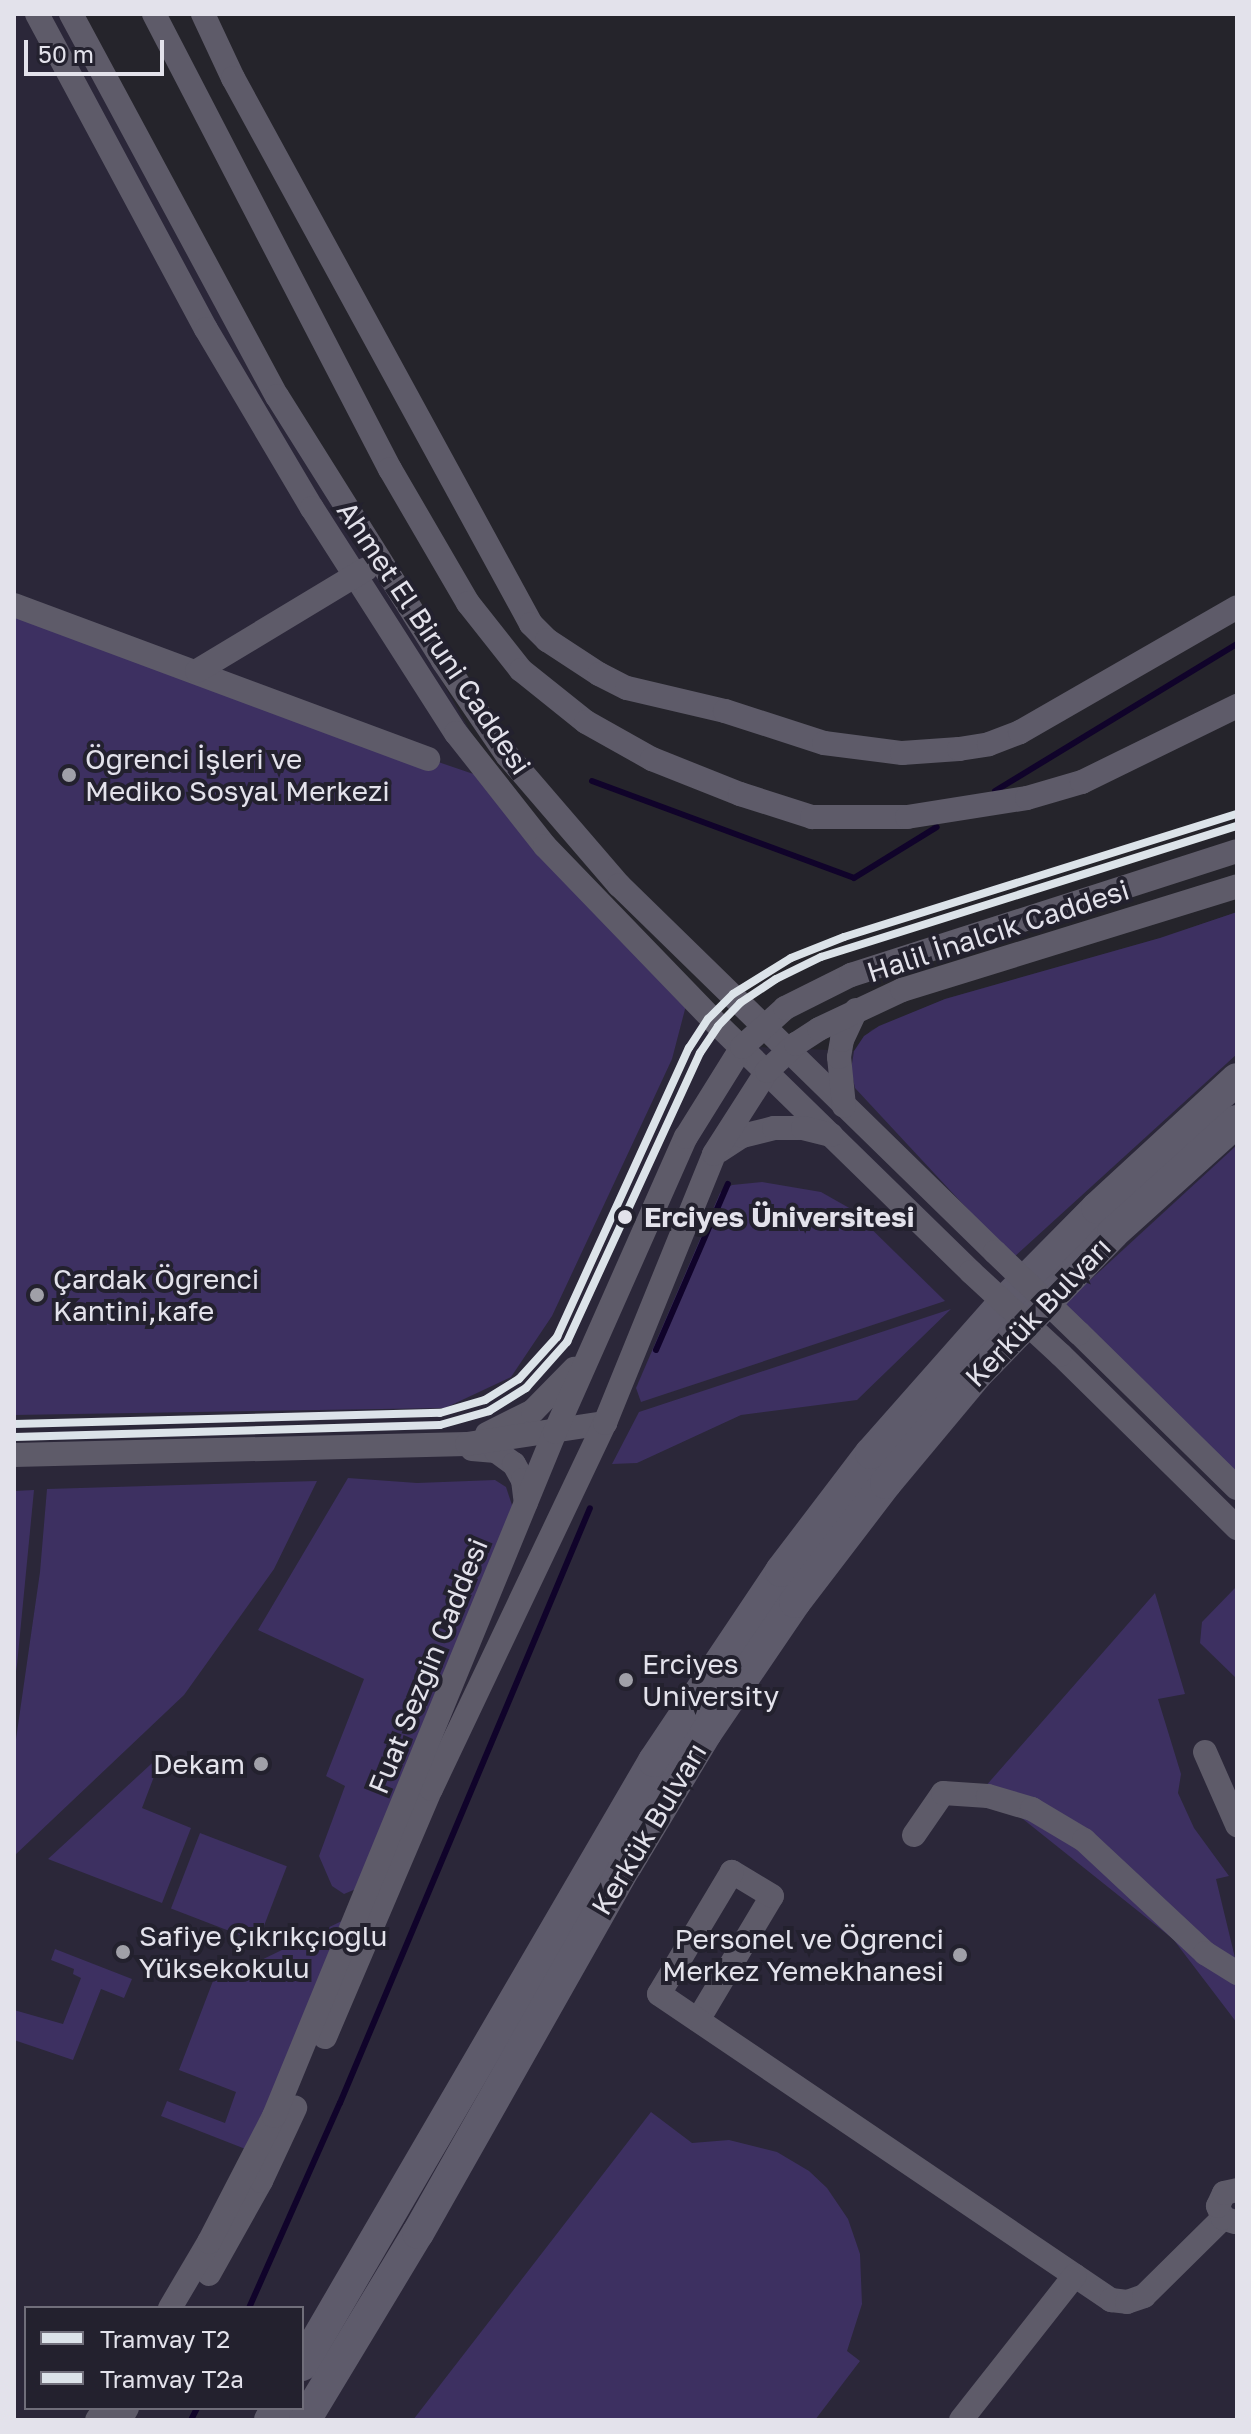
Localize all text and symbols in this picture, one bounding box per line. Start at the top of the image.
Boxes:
scale bar [28,24,168,74]
text: 50 m [38,39,94,68]
street label: Ahmet El Biruni Caddesi [330,495,538,781]
place label: Öğrenci İşleri ve Mediko Sosyal Merkezi [85,742,390,808]
marker: Öğrenci İşleri ve Mediko Sosyal Merkezi [60,766,78,784]
street label: Halil İnalcık Caddesi [863,873,1133,989]
place label: Erciyes Üniversitesi [644,1200,914,1234]
marker: Erciyes Üniversitesi [613,1205,637,1229]
street label: Kerkük Bulvarı [958,1230,1118,1394]
place label: Çardak Öğrenci Kantini,kafe [53,1262,259,1328]
marker: Çardak Öğrenci Kantini,kafe [28,1286,46,1304]
street label: Fuat Sezgin Caddesi [361,1533,495,1799]
place label: Erciyes University [642,1647,779,1713]
marker: Erciyes University [617,1671,635,1689]
street label: Kerkük Bulvarı [584,1737,714,1921]
place label: Dekam [153,1747,245,1781]
marker: Dekam [252,1755,270,1773]
place label: Safiye Çıkrıkçıoğlu Yüksekokulu [139,1919,388,1985]
place label: Personel ve Öğrenci Merkez Yemekhanesi [662,1922,944,1988]
marker: Safiye Çıkrıkçıoğlu Yüksekokulu [114,1943,132,1961]
marker: Personel ve Öğrenci Merkez Yemekhanesi [951,1946,969,1964]
legend [24,2306,304,2410]
text: Tramvay T2 [100,2324,230,2353]
text: Tramvay T2a [100,2364,244,2393]

